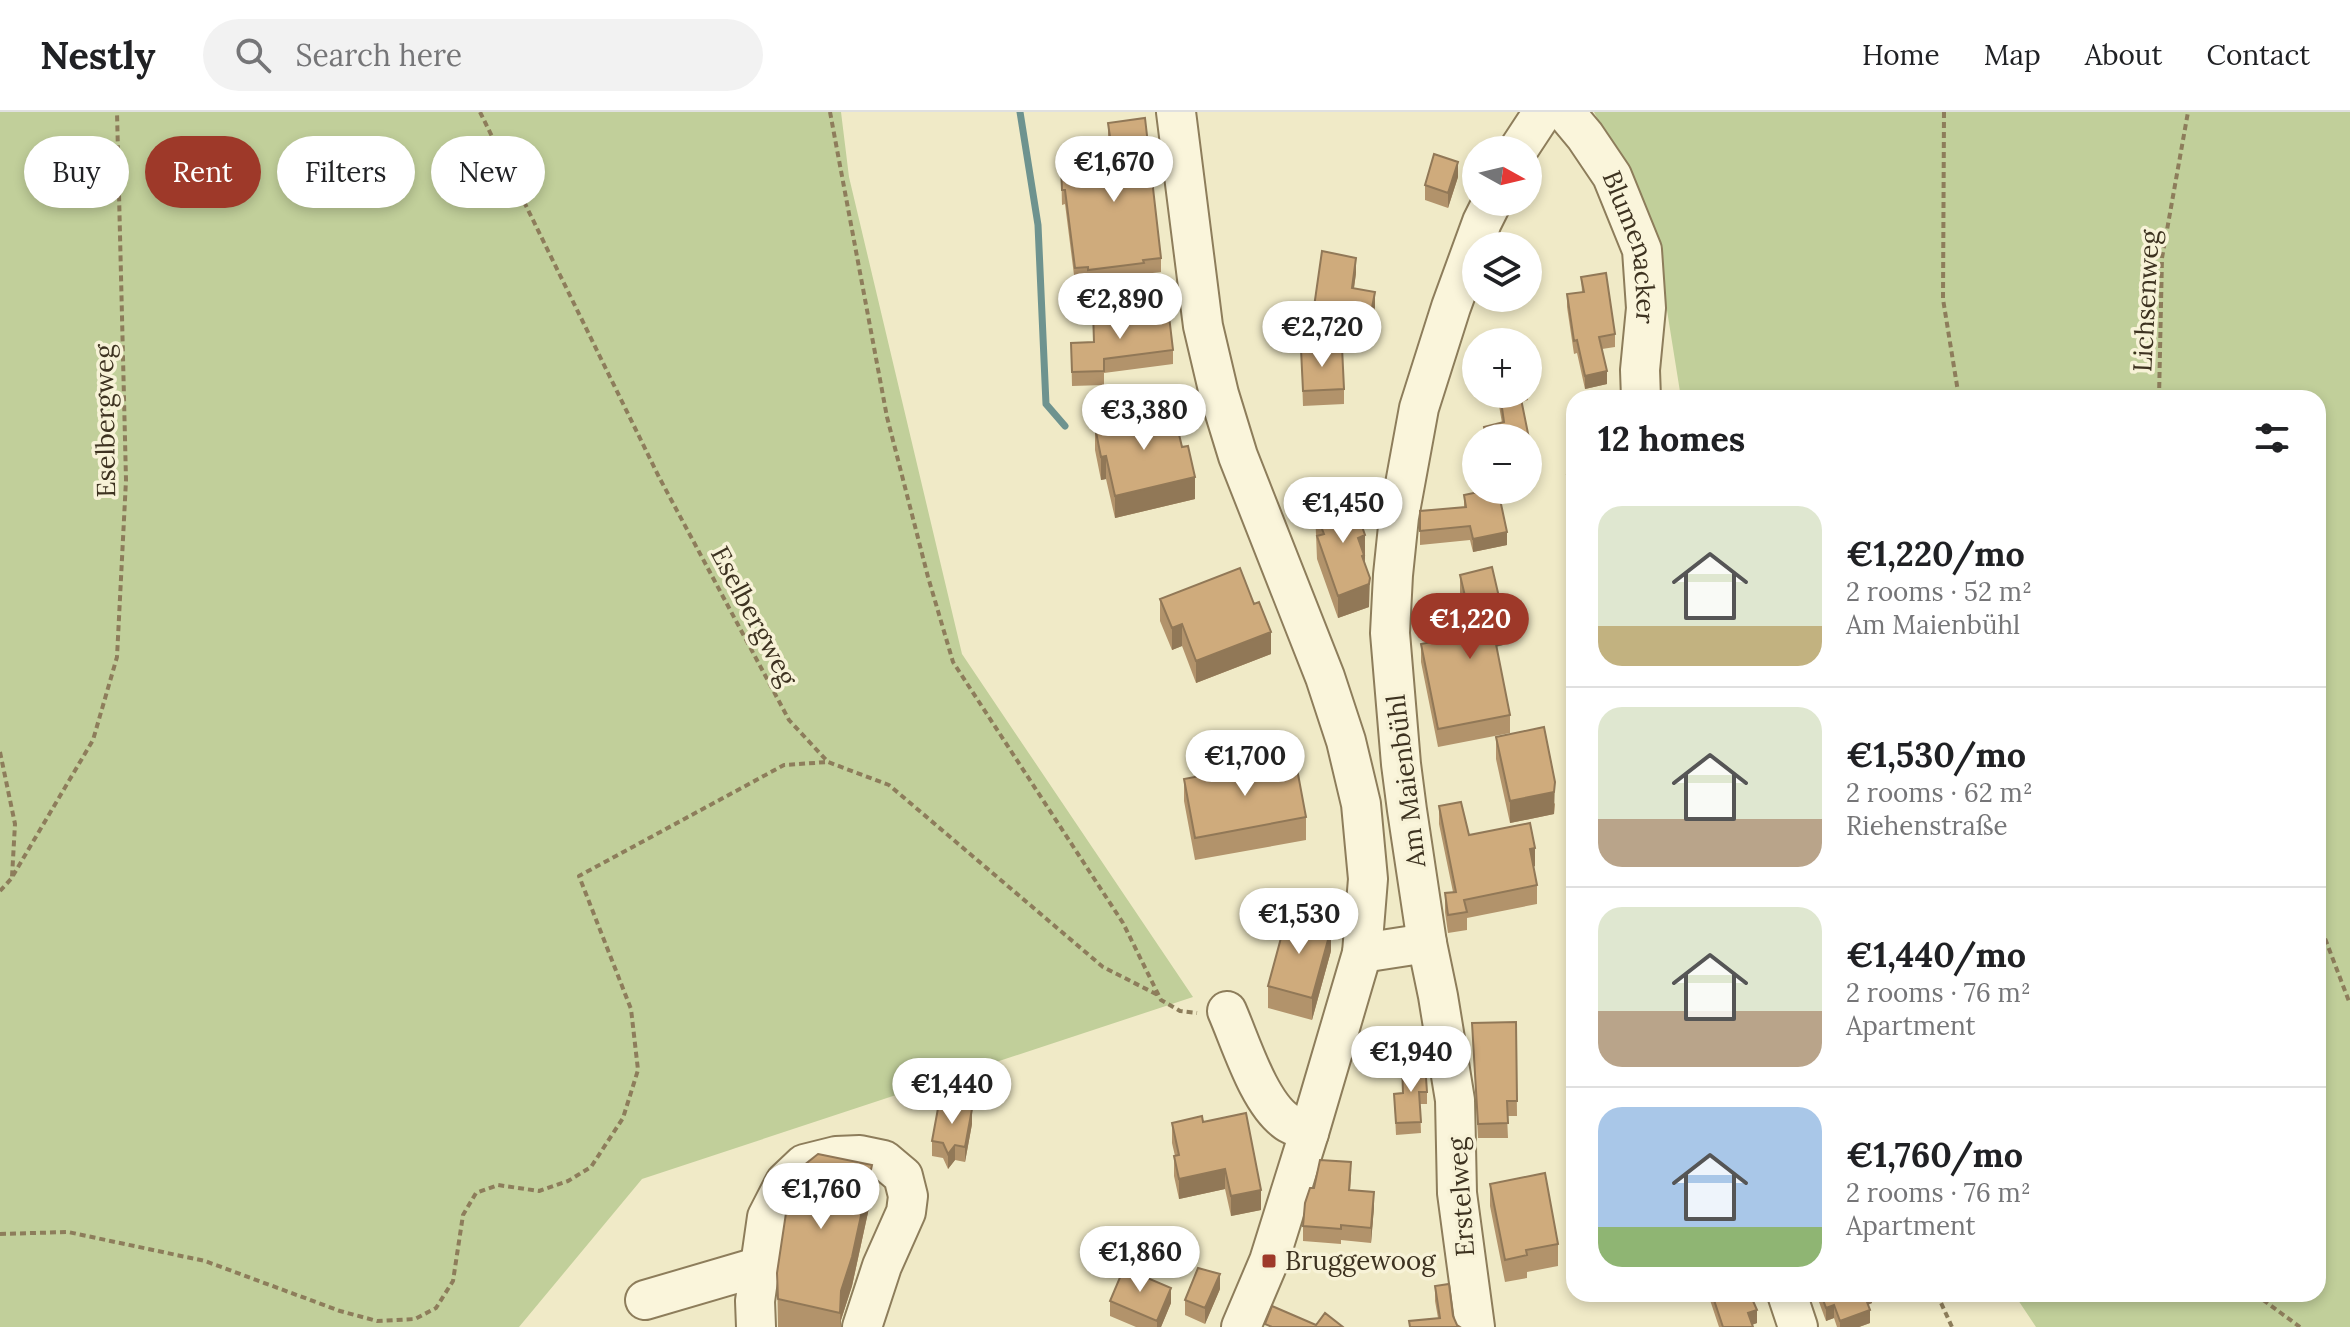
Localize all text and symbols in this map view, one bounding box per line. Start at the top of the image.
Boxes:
search box [203,19,763,91]
text: Nestly [40,31,155,79]
icon: search [231,33,275,77]
text: Search here [295,36,462,74]
text: Home [1862,37,1940,73]
text: Map [1984,37,2041,73]
text: About [2085,37,2162,73]
text: Contact [2206,37,2310,73]
chip: Buy [24,136,129,208]
chip: Rent [145,136,261,208]
chip: Filters [277,136,415,208]
chip: New [431,136,545,208]
pin: €1,670 [1049,136,1179,204]
north arrow [1462,136,1542,216]
map controls [1462,136,1542,504]
text: €1,670 [1073,145,1155,178]
street label: Blumenacker [1595,165,1663,326]
street label: Lichsenweg [2125,228,2166,373]
button: layers [1462,232,1542,312]
pin: €2,890 [1055,273,1185,341]
text: €2,890 [1076,282,1164,315]
pin: €2,720 [1257,301,1387,369]
text: €2,720 [1280,310,1364,343]
button: + [1462,328,1542,408]
street label: Eselbergweg [87,343,122,498]
pin: €3,380 [1079,384,1209,452]
text: €3,380 [1100,393,1188,426]
icon: filters [2250,416,2294,460]
text: 12 homes [1598,417,1745,460]
button: − [1462,424,1542,504]
pin: €1,450 [1278,477,1408,545]
text: €1,450 [1302,486,1384,519]
text: €1,220/mo [1846,532,2025,575]
icon: home [1662,538,1758,634]
street label: Eselbergweg [704,540,805,692]
text: 2 rooms · 52 m² [1846,575,2032,608]
pin: €1,220 [1405,593,1535,661]
text: €1,220 [1429,602,1511,635]
text: Am Maienbühl [1846,608,2020,641]
street label: Am Maienbühl [1379,693,1433,870]
pin: €1,700 [1180,730,1310,798]
text: €1,530/mo [1846,733,2026,776]
text: €1,700 [1204,739,1286,772]
icon: home [1662,739,1758,835]
text: 2 rooms · 62 m² [1846,776,2033,809]
text: Riehenstraße [1846,809,2008,842]
pin: €1,530 [1234,888,1364,956]
text: €1,530 [1257,897,1341,930]
text: €1,440/mo [1846,933,2026,976]
icon: home [1662,939,1758,1035]
text: 2 rooms · 76 m² [1846,976,2031,1009]
text: Apartment [1846,1009,1976,1042]
pin: €1,940 [1346,1026,1476,1094]
text: €1,940 [1369,1035,1453,1068]
pin: €1,440 [887,1058,1017,1126]
text: €1,440 [910,1067,994,1100]
text: €1,760/mo [1846,1133,2023,1176]
street label: Erstelweg [1440,1136,1481,1258]
icon: home [1662,1139,1758,1235]
pin: €1,760 [756,1163,886,1231]
text: €1,760 [780,1172,862,1205]
text: 2 rooms · 76 m² [1846,1176,2031,1209]
text: Apartment [1846,1209,1976,1242]
pin: €1,860 [1075,1226,1205,1294]
text: €1,860 [1098,1235,1182,1268]
place label: Bruggewoog [1285,1244,1436,1277]
marker: Bruggewoog [1260,1252,1278,1270]

